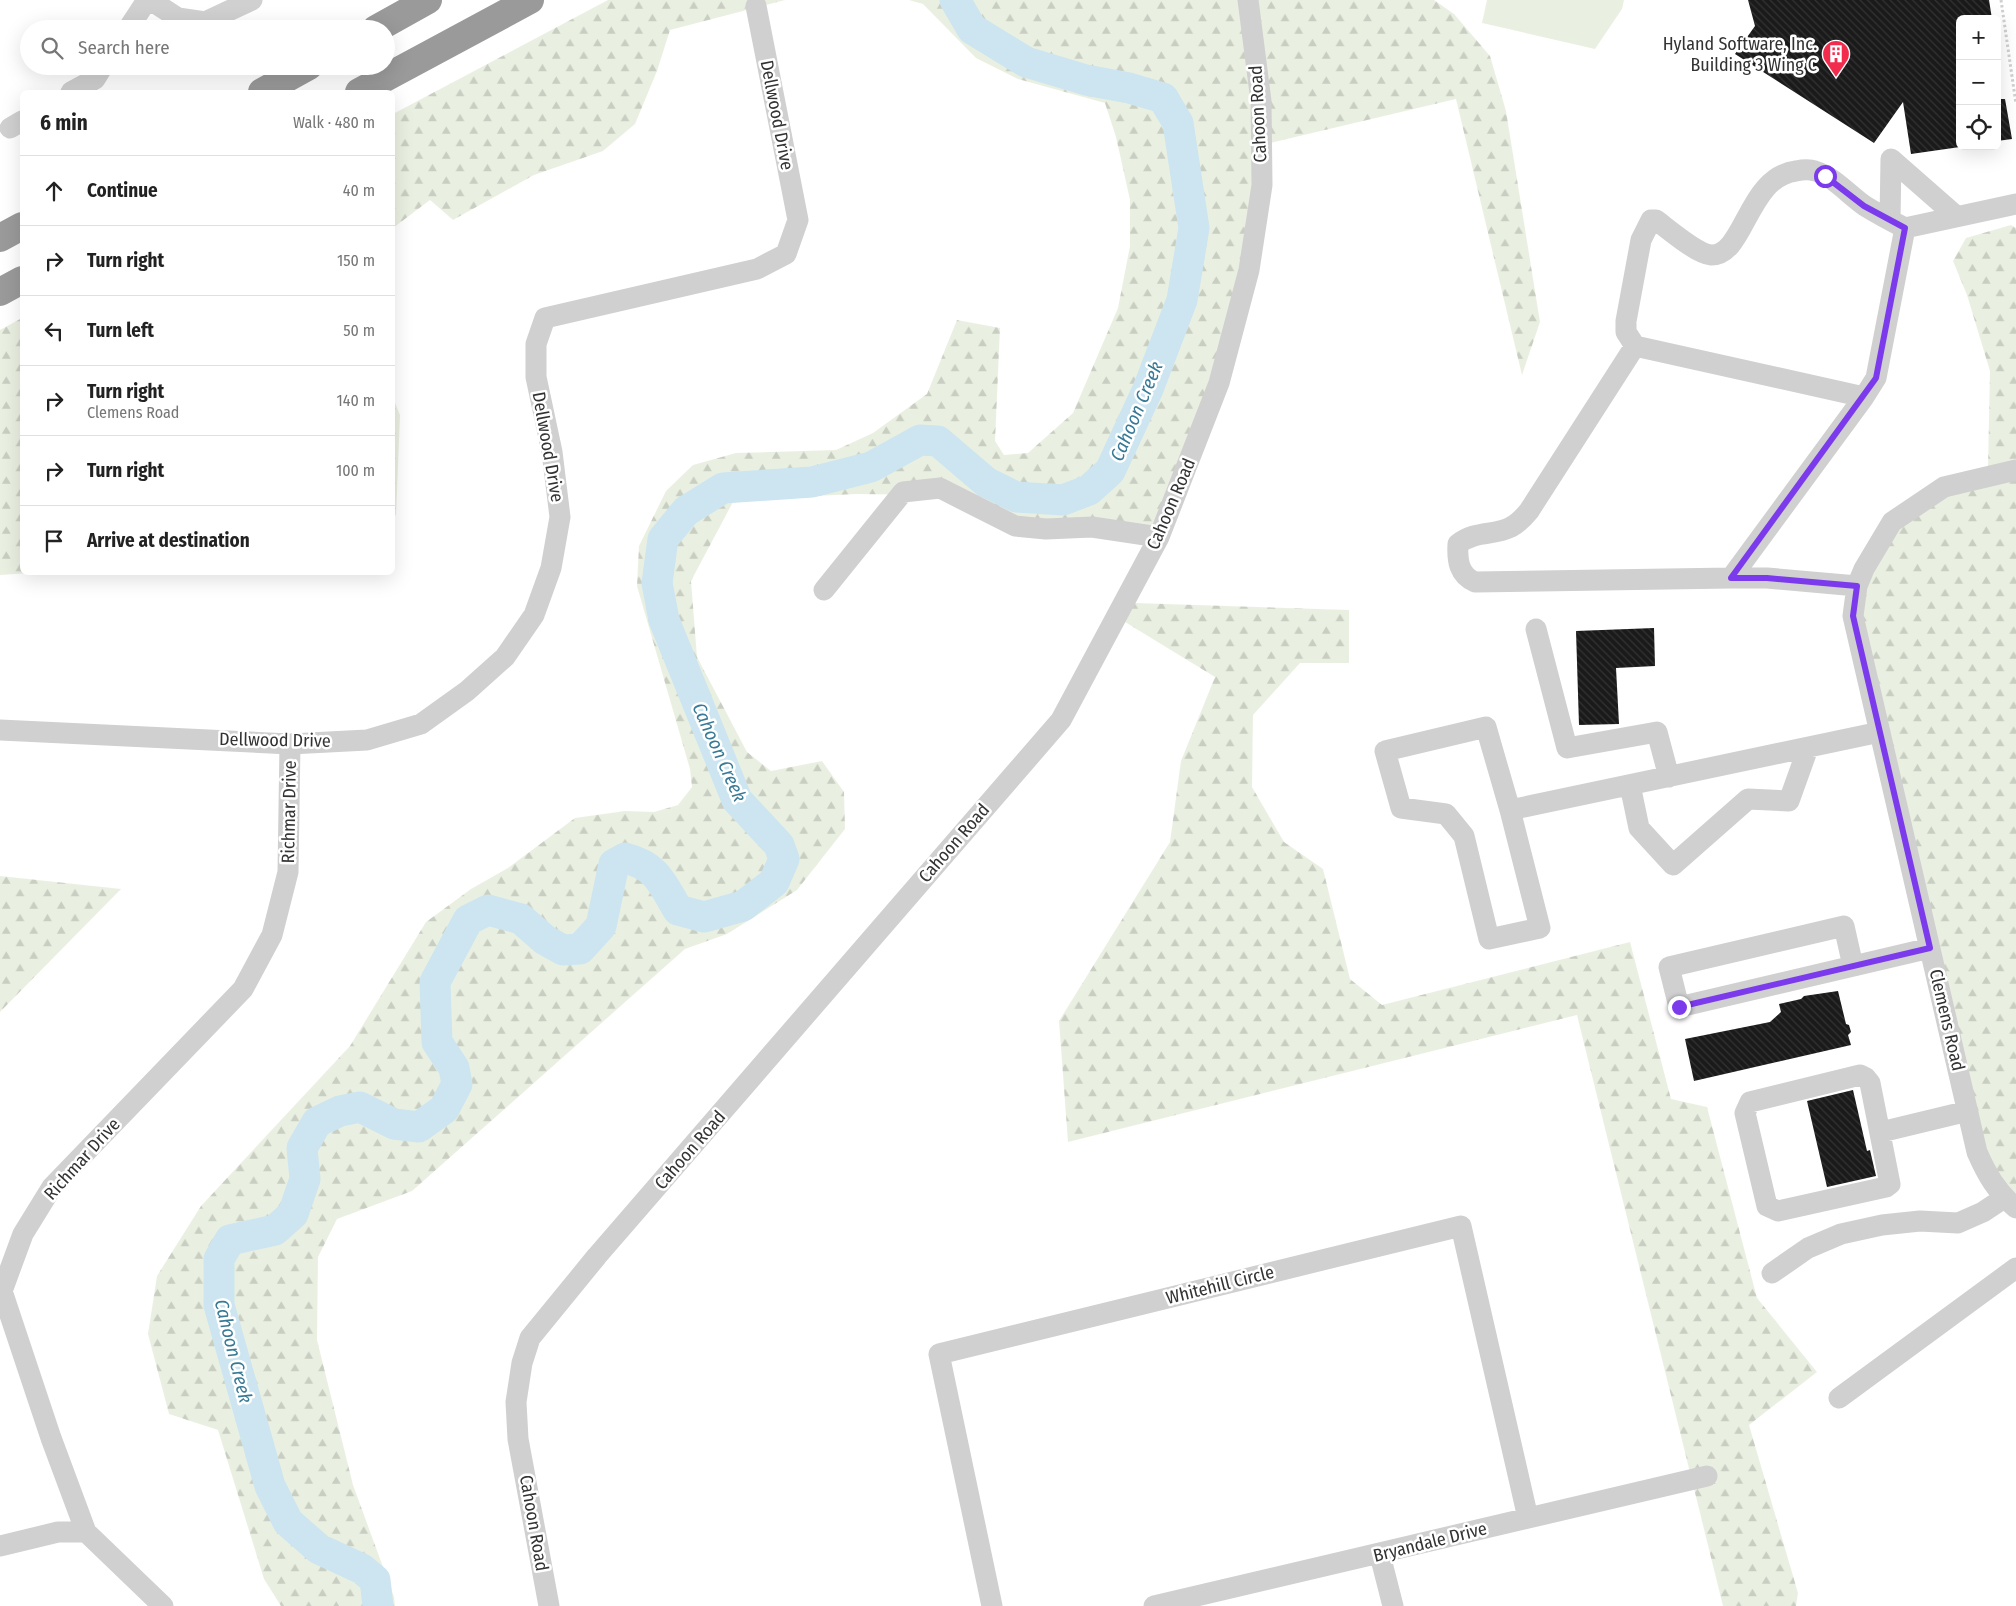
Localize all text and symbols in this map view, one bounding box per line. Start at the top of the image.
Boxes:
map controls [1956,15,2001,150]
button: + [1956,15,2001,60]
search box [20,20,395,75]
place label: Hyland Software, Inc. Building 3 Wing C [1663,33,1817,76]
icon: search [38,34,66,62]
text: Search here [78,36,170,59]
building icon: Hyland Software, Inc. Building 3 Wing C [1821,39,1851,78]
street label: Dellwood Drive [756,58,798,172]
button: − [1956,60,2001,105]
street label: Cahoon Road [1244,65,1272,163]
button: locate [1956,105,2001,150]
text: 6 min [40,110,88,136]
text: Walk · 480 m [293,113,375,132]
route start [1814,165,1837,188]
icon: ahead [40,177,68,205]
text: Continue [87,179,158,202]
text: 40 m [343,181,375,200]
icon: right [40,247,68,275]
text: Turn right [87,249,164,272]
text: 150 m [337,251,375,270]
icon: left [40,317,68,345]
text: Turn left [87,319,154,342]
text: 50 m [343,321,375,340]
water label: Cahoon Creek [1105,358,1168,464]
text: Turn right [87,380,164,403]
icon: right [40,387,68,415]
street label: Dellwood Drive [527,390,569,504]
text: 140 m [337,391,375,410]
text: Clemens Road [87,403,179,422]
street label: Cahoon Road [1142,455,1200,553]
icon: right [40,457,68,485]
text: Turn right [87,459,164,482]
text: 100 m [336,461,375,480]
icon: arrive [40,527,68,555]
text: Arrive at destination [87,529,250,552]
water label: Cahoon Creek [687,699,752,805]
street label: Dellwood Drive [219,728,331,752]
street label: Richmar Drive [277,760,301,864]
street label: Cahoon Road [914,799,994,887]
street label: Clemens Road [1925,967,1969,1073]
route end [1668,996,1691,1019]
street label: Cahoon Road [650,1106,730,1194]
street label: Richmar Drive [39,1113,125,1205]
street label: Whitehill Circle [1164,1261,1276,1309]
water label: Cahoon Creek [210,1297,257,1405]
street label: Cahoon Road [515,1473,553,1573]
street label: Bryandale Drive [1371,1517,1489,1567]

